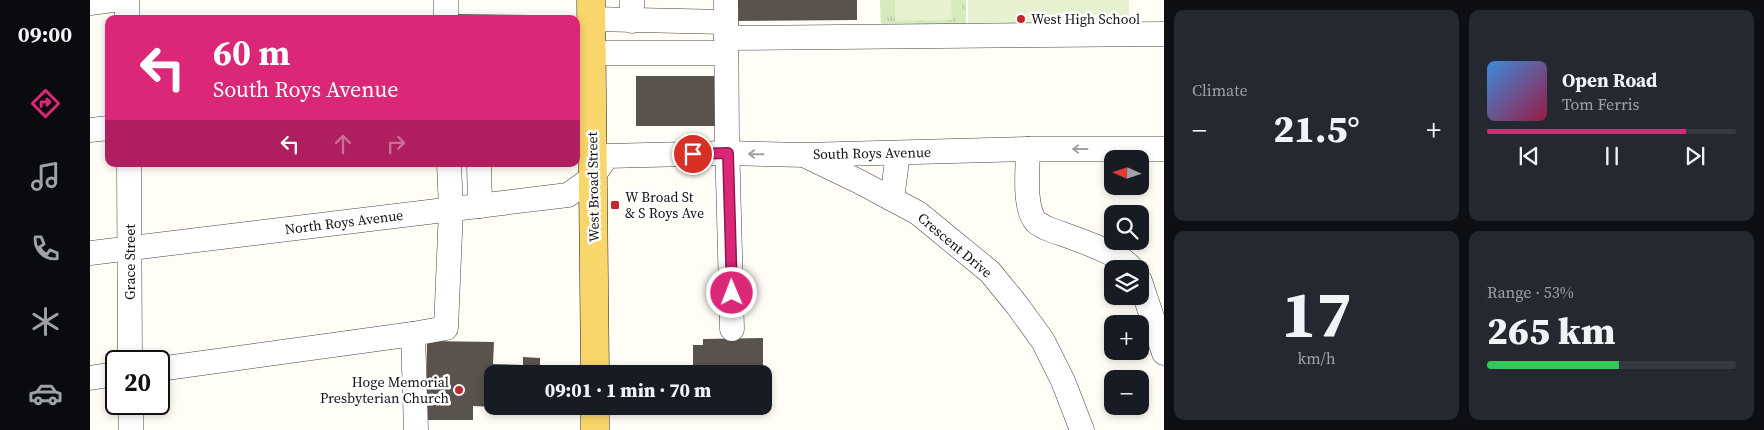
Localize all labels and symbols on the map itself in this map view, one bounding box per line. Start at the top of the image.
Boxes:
place label: West High School [1031,9,1140,29]
marker: West High School [1015,13,1027,25]
street label: West Broad Street [582,131,604,242]
pin [672,133,714,175]
street label: South Roys Avenue [813,142,931,164]
one-way arrow [1073,144,1089,154]
one-way arrow [748,149,764,159]
north arrow [1104,150,1149,195]
place label: W Broad St & S Roys Ave [625,187,704,223]
marker: W Broad St & S Roys Ave [609,199,621,211]
street label: North Roys Avenue [284,205,404,239]
street label: Crescent Drive [913,208,997,282]
street label: Grace Street [120,224,140,300]
position arrow [705,266,757,318]
speed limit sign: 20 [105,350,170,415]
place label: Hoge Memorial Presbyterian Church [320,372,449,408]
marker: Hoge Memorial Presbyterian Church [453,384,465,396]

